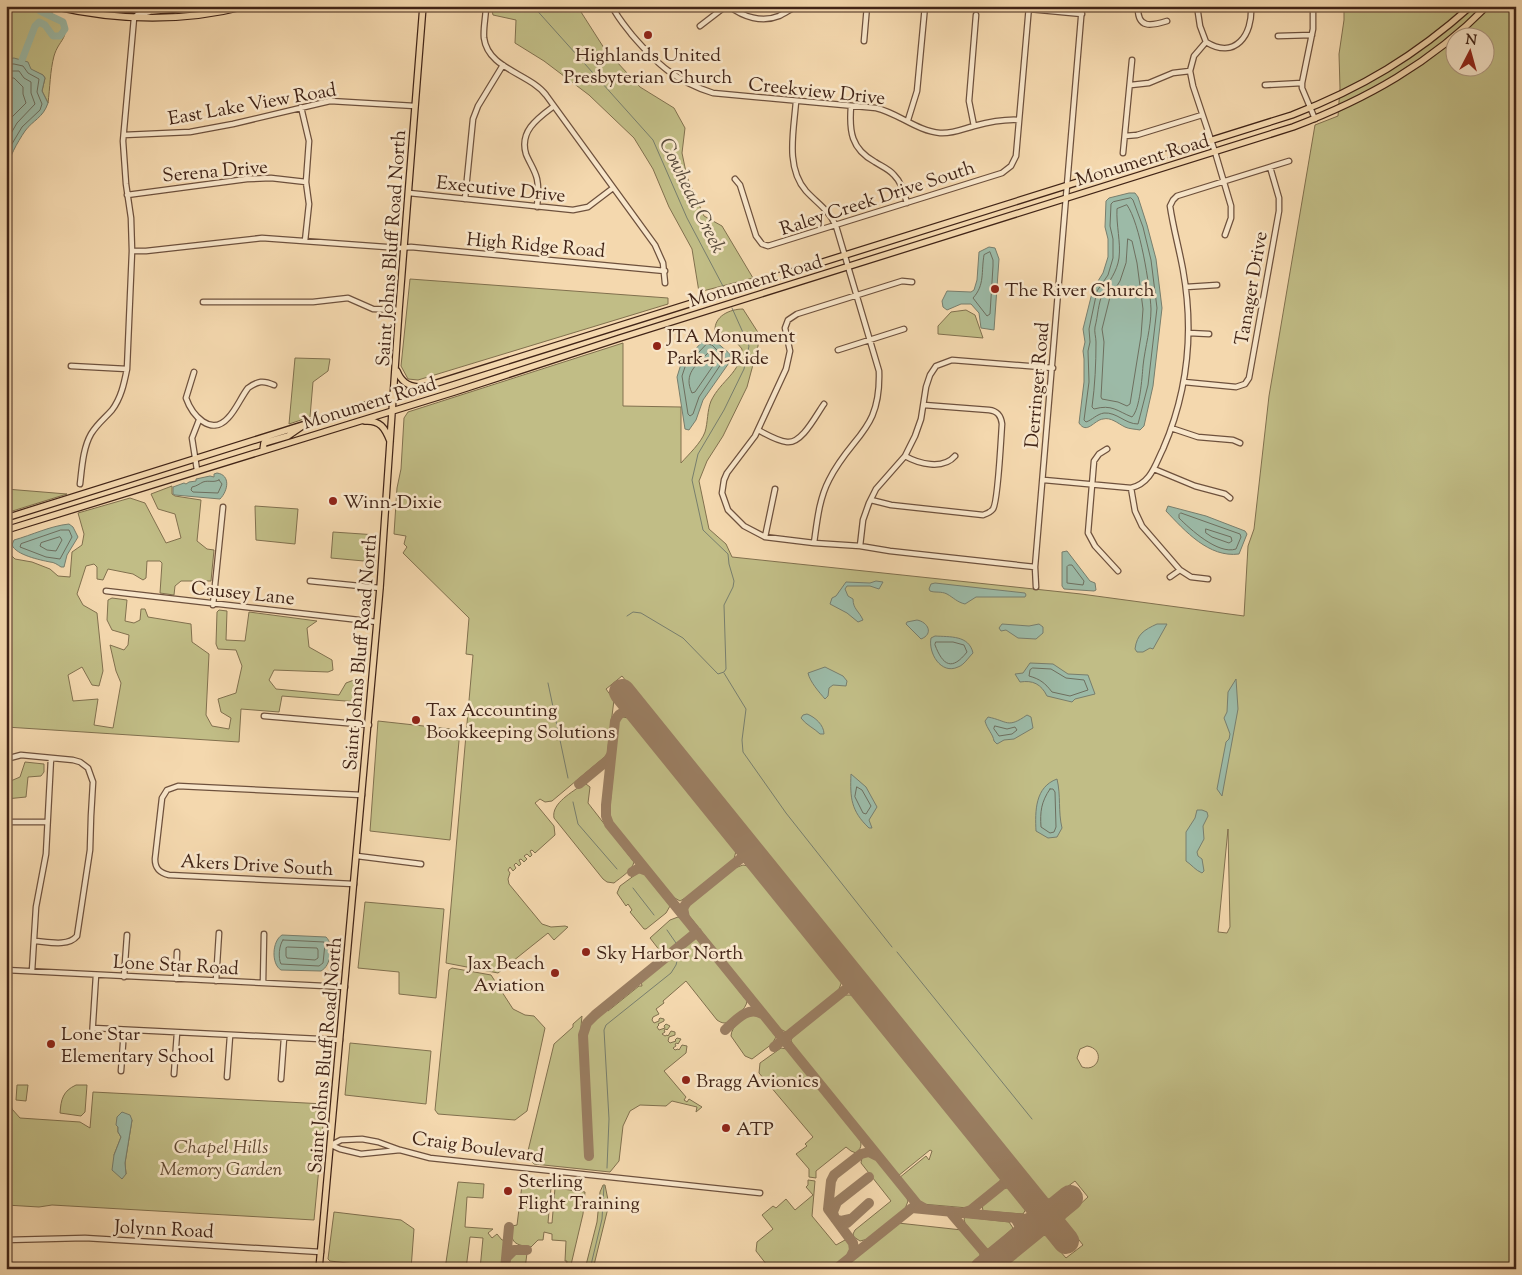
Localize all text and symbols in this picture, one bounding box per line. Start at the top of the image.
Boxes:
north arrow [1444,28,1494,78]
marker: Highlands United Presbyterian Church [642,29,654,41]
text: N [1465,31,1478,52]
place label: Highlands United Presbyterian Church [564,43,732,92]
street label: Creekview Drive [747,72,887,113]
street label: East Lake View Road [166,77,339,134]
street label: Monument Road [1073,128,1213,195]
street label: Saint Johns Bluff Road North [371,129,414,367]
water label: Cowhead Creek [650,133,731,259]
street label: Serena Drive [161,154,269,191]
street label: Raley Creek Drive South [777,155,979,244]
street label: Executive Drive [435,170,567,211]
street label: High Ridge Road [465,227,606,266]
street label: Tanager Drive [1229,229,1276,347]
street label: Monument Road [686,249,826,316]
place label: The River Church [1005,278,1155,305]
marker: The River Church [989,283,1001,295]
street label: Derringer Road [1020,321,1057,449]
place label: JTA Monument Park-N-Ride [666,324,796,373]
marker: JTA Monument Park-N-Ride [651,340,663,352]
street label: Monument Road [300,371,440,438]
place label: Winn-Dixie [343,490,442,517]
marker: Winn-Dixie [327,495,339,507]
street label: Saint Johns Bluff Road North [338,533,385,771]
street label: Causey Lane [190,576,296,613]
place label: Tax Accounting Bookkeeping Solutions [426,698,615,747]
marker: Tax Accounting Bookkeeping Solutions [410,714,422,726]
street label: Akers Drive South [180,849,334,884]
street label: Saint Johns Bluff Road North [303,936,350,1174]
place label: Sky Harbor North [596,941,743,968]
marker: Sky Harbor North [580,946,592,958]
street label: Lone Star Road [112,950,240,983]
place label: Jax Beach Aviation [466,951,545,1000]
marker: Jax Beach Aviation [549,967,561,979]
place label: Lone Star Elementary School [61,1022,214,1071]
marker: Lone Star Elementary School [45,1038,57,1050]
place label: Bragg Avionics [696,1069,819,1096]
marker: Bragg Avionics [680,1074,692,1086]
place label: ATP [736,1117,774,1144]
marker: ATP [720,1122,732,1134]
street label: Craig Boulevard [410,1126,546,1171]
park label: Chapel Hills Memory Garden [159,1135,283,1184]
place label: Sterling Flight Training [518,1169,640,1218]
marker: Sterling Flight Training [502,1185,514,1197]
street label: Jolynn Road [112,1214,215,1247]

